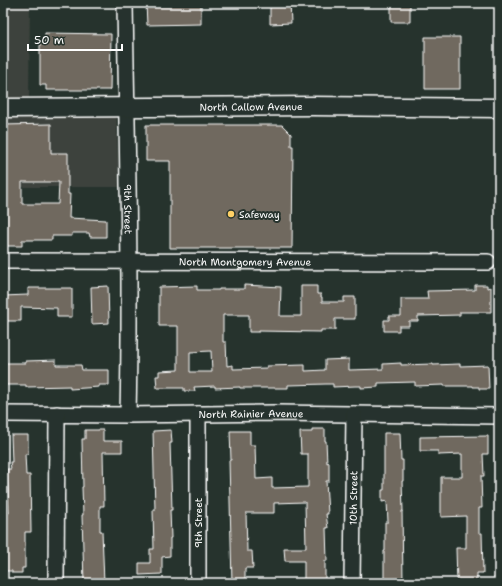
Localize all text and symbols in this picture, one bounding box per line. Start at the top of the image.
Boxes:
scale bar [28,26,122,52]
text: 50 m [34,32,64,48]
street label: North Callow Avenue [199,100,303,114]
street label: 9th Street [121,184,135,234]
place label: Safeway [239,208,280,221]
marker: Safeway [226,209,236,219]
street label: North Montgomery Avenue [179,255,312,269]
street label: North Rainier Avenue [198,407,304,421]
street label: 10th Street [347,471,360,525]
street label: 9th Street [192,498,205,548]

